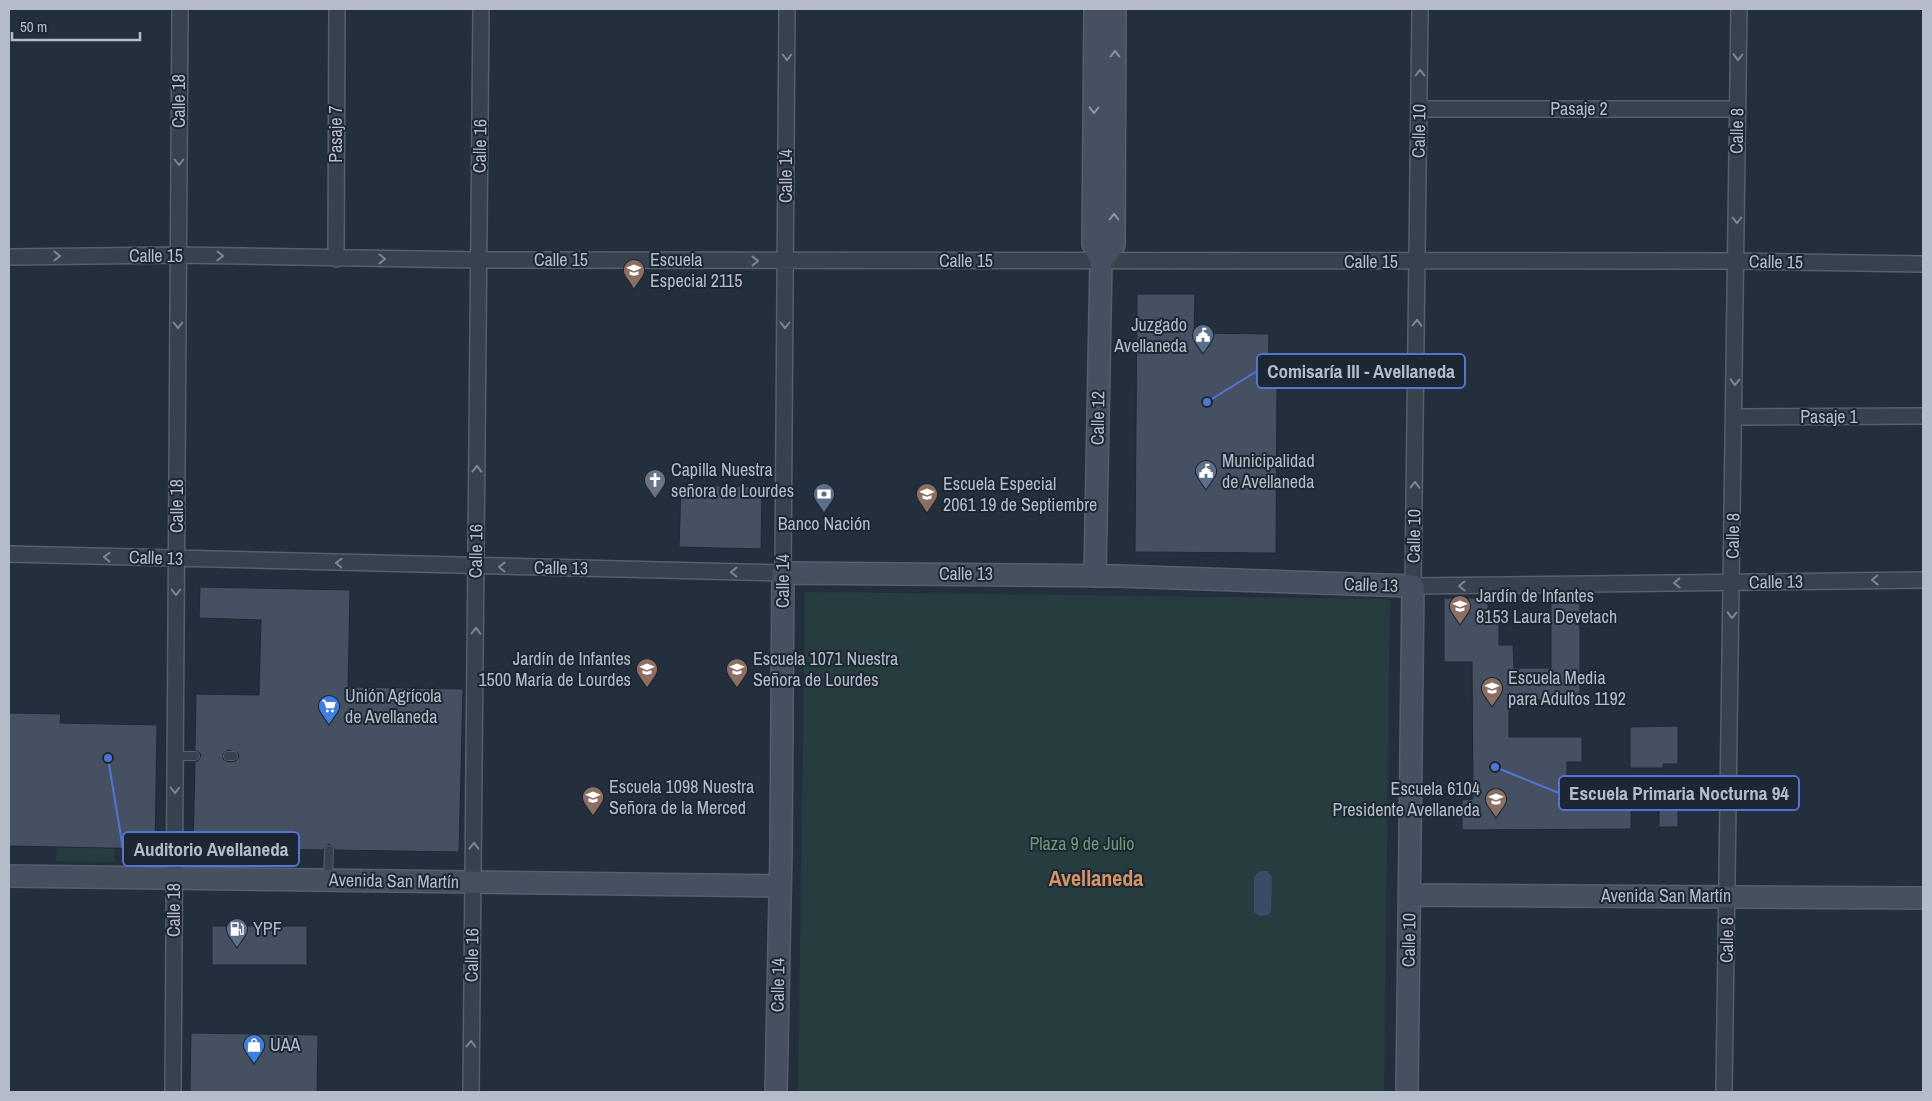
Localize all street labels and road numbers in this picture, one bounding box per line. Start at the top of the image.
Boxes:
street label: Calle 18 [166,74,191,128]
street label: Pasaje 2 [1550,96,1608,121]
street label: Calle 10 [1406,104,1431,158]
street label: Pasaje 7 [323,105,348,163]
street label: Calle 8 [1724,108,1749,154]
street label: Calle 16 [467,119,492,173]
street label: Calle 14 [773,149,798,203]
street label: Calle 15 [129,243,183,268]
street label: Calle 15 [534,247,588,272]
street label: Calle 15 [939,248,993,273]
street label: Calle 15 [1344,249,1398,274]
street label: Calle 15 [1749,249,1803,274]
street label: Calle 12 [1085,391,1110,445]
street label: Pasaje 1 [1800,404,1859,429]
street label: Calle 18 [164,479,189,533]
street label: Calle 10 [1401,509,1426,563]
street label: Calle 8 [1720,513,1745,559]
street label: Calle 16 [463,524,488,578]
street label: Calle 13 [129,544,184,571]
street label: Calle 14 [770,554,795,608]
street label: Calle 13 [534,555,588,580]
street label: Calle 13 [939,561,993,586]
street label: Calle 13 [1749,569,1803,594]
street label: Calle 13 [1344,571,1399,598]
street label: Avenida San Martín [328,867,459,894]
street label: Calle 18 [161,883,186,937]
street label: Avenida San Martín [1600,883,1731,908]
street label: Calle 10 [1396,913,1421,967]
street label: Calle 8 [1714,917,1739,963]
street label: Calle 16 [459,928,484,982]
street label: Calle 14 [765,958,790,1012]

